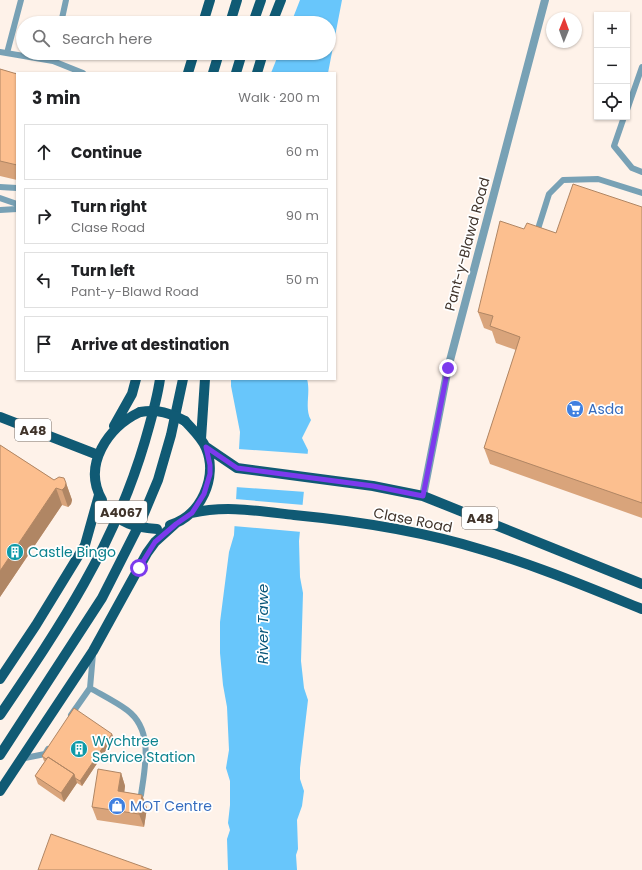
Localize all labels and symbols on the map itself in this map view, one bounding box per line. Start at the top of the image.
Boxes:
north arrow [546,12,582,48]
street label: Pant-y-Blawd Road [440,175,494,313]
route end [439,359,457,377]
supermarket icon: Asda [565,399,585,419]
place label: Asda [588,399,624,419]
road number: A48 [15,419,51,441]
road number: A4067 [95,501,147,523]
street label: Clase Road [372,503,454,537]
road number: A48 [462,507,498,529]
building icon: Castle Bingo [5,542,25,562]
place label: Castle Bingo [28,542,116,562]
route start [130,559,148,577]
water label: River Tawe [252,584,273,664]
place label: Wychtree Service Station [92,731,196,767]
building icon: Wychtree Service Station [69,739,89,759]
shop icon: MOT Centre [107,796,127,816]
place label: MOT Centre [130,796,212,816]

